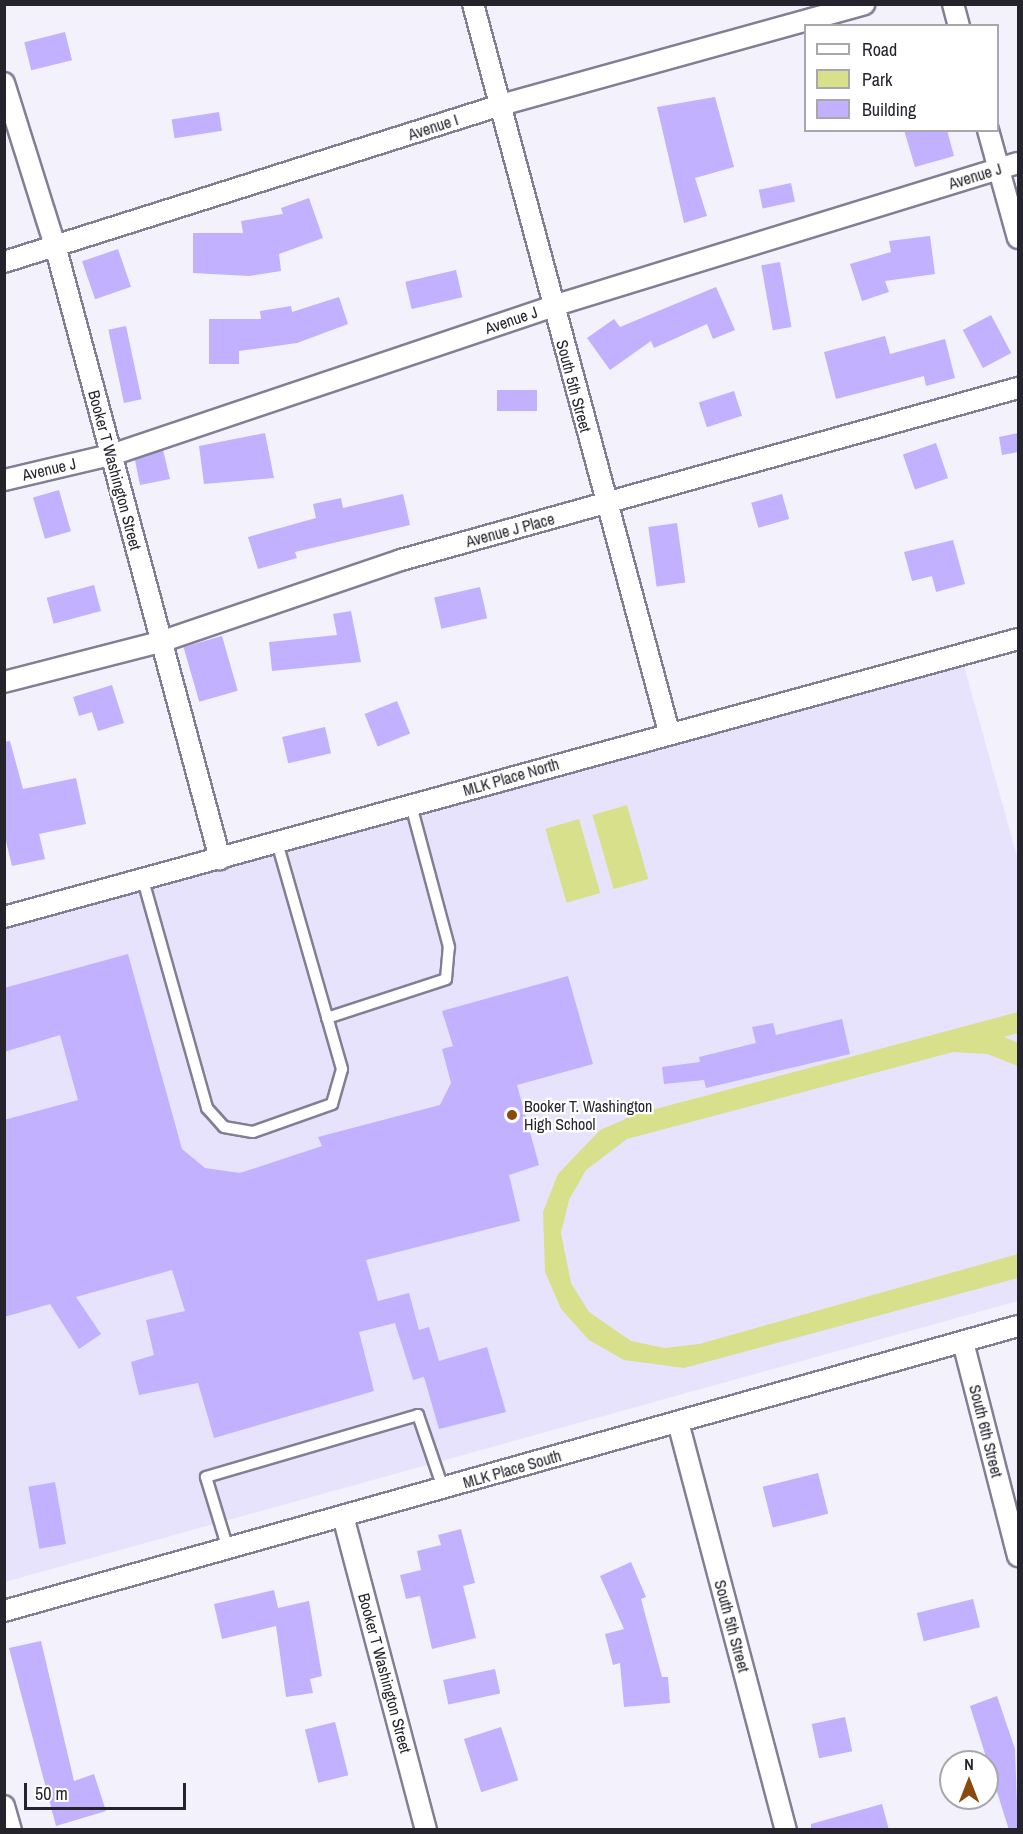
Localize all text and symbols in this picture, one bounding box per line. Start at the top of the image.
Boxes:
legend [804,24,999,132]
text: Road [862,37,897,62]
text: Park [862,67,892,92]
text: Building [862,97,916,122]
street label: Avenue I [406,110,460,144]
street label: Avenue J [946,159,1004,193]
street label: Avenue J [482,302,540,338]
street label: South 5th Street [552,338,596,434]
street label: Booker T Washington Street [84,388,146,552]
street label: Avenue J [20,454,78,484]
street label: Avenue J Place [464,509,556,551]
street label: MLK Place North [461,754,561,800]
place label: Booker T. Washington High School [524,1096,653,1134]
marker: Booker T. Washington High School [505,1108,519,1122]
street label: South 6th Street [965,1383,1007,1479]
street label: MLK Place South [461,1446,563,1492]
street label: South 5th Street [710,1578,754,1674]
street label: Booker T Washington Street [354,1591,416,1755]
north arrow [939,1750,999,1810]
text: N [964,1753,974,1775]
scale bar [27,1771,189,1809]
text: 50 m [35,1781,68,1806]

